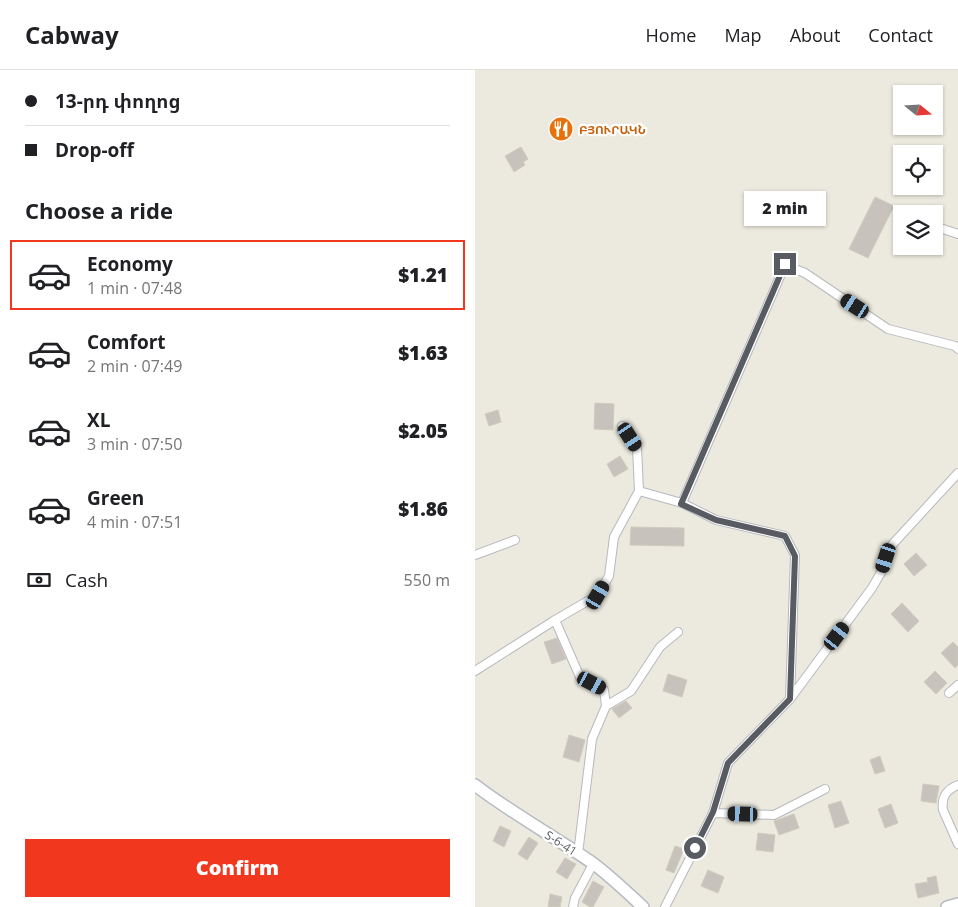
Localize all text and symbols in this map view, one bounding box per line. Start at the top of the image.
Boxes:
text: Cabway [25,18,119,51]
text: Home [646,23,696,47]
text: Map [724,23,762,47]
text: About [790,23,840,47]
text: Contact [868,23,933,47]
north arrow [893,85,943,135]
map controls [893,85,943,255]
text: 13-րդ փողոց [55,88,181,114]
restaurant icon: ԲՅՈՒՐԱԿՆ [548,116,574,142]
place label: ԲՅՈՒՐԱԿՆ [579,121,646,138]
text: Drop-off [55,137,134,163]
button: locate [893,145,943,195]
callout: 2 min [744,191,826,226]
text: Choose a ride [25,195,173,225]
text: 2 min [762,197,808,219]
button: layers [893,205,943,255]
text: Economy [87,251,173,277]
icon: car [27,253,72,298]
route end [774,253,796,275]
text: $1.21 [398,262,448,288]
text: 1 min · 07:48 [87,277,182,299]
car [838,292,871,320]
text: Comfort [87,329,166,355]
icon: car [27,331,72,376]
text: $1.63 [398,340,448,366]
text: 2 min · 07:49 [87,355,182,377]
text: XL [87,407,110,433]
icon: car [27,409,72,454]
text: $2.05 [398,418,448,444]
car [615,420,644,454]
text: 3 min · 07:50 [87,433,182,455]
text: Green [87,485,144,511]
icon: car [27,487,72,532]
text: $1.86 [398,496,448,522]
text: 4 min · 07:51 [87,511,182,533]
car [874,541,897,575]
icon: cash [25,566,53,594]
text: Cash [65,567,108,593]
text: 550 m [404,569,450,591]
car [584,578,611,612]
car [821,620,852,652]
car [575,669,608,697]
car [727,806,758,822]
street label: Տ-6-41 [542,826,580,860]
route start [684,837,706,859]
button: Confirm [25,839,450,897]

